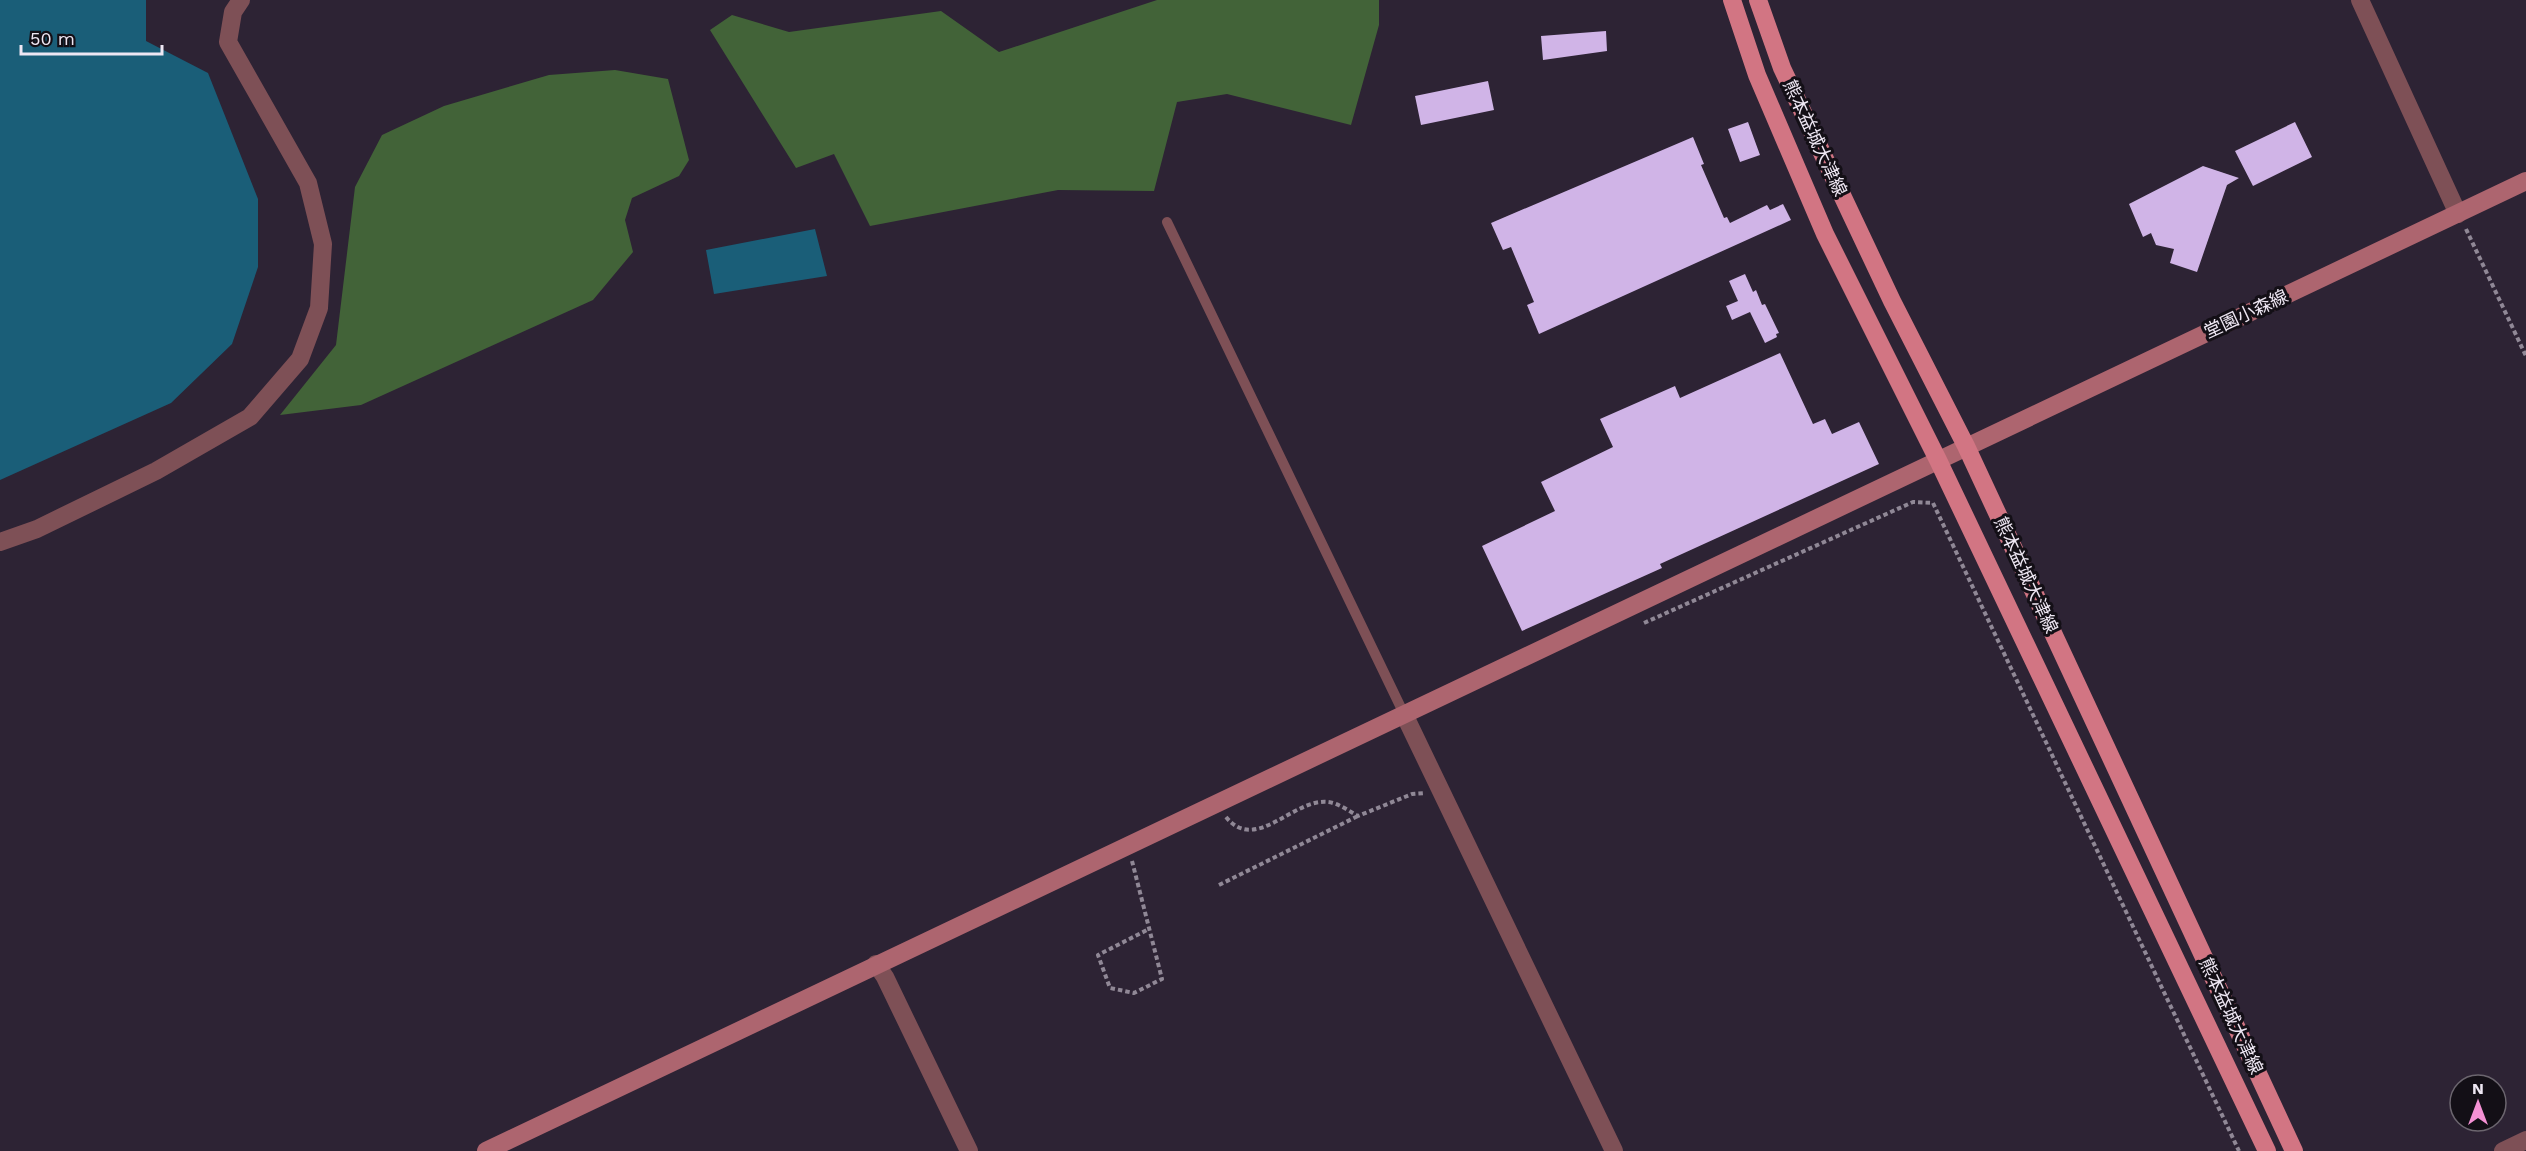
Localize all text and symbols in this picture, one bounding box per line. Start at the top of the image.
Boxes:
scale bar [21,18,162,56]
text: 50 m [30,28,75,49]
street label: 熊本益城大津線 [1779,76,1852,199]
street label: 堂園小森線 [2201,285,2291,342]
street label: 熊本益城大津線 [1990,513,2063,636]
street label: 熊本益城大津線 [2195,954,2268,1077]
north arrow [2448,1073,2508,1133]
text: N [2472,1079,2484,1098]

